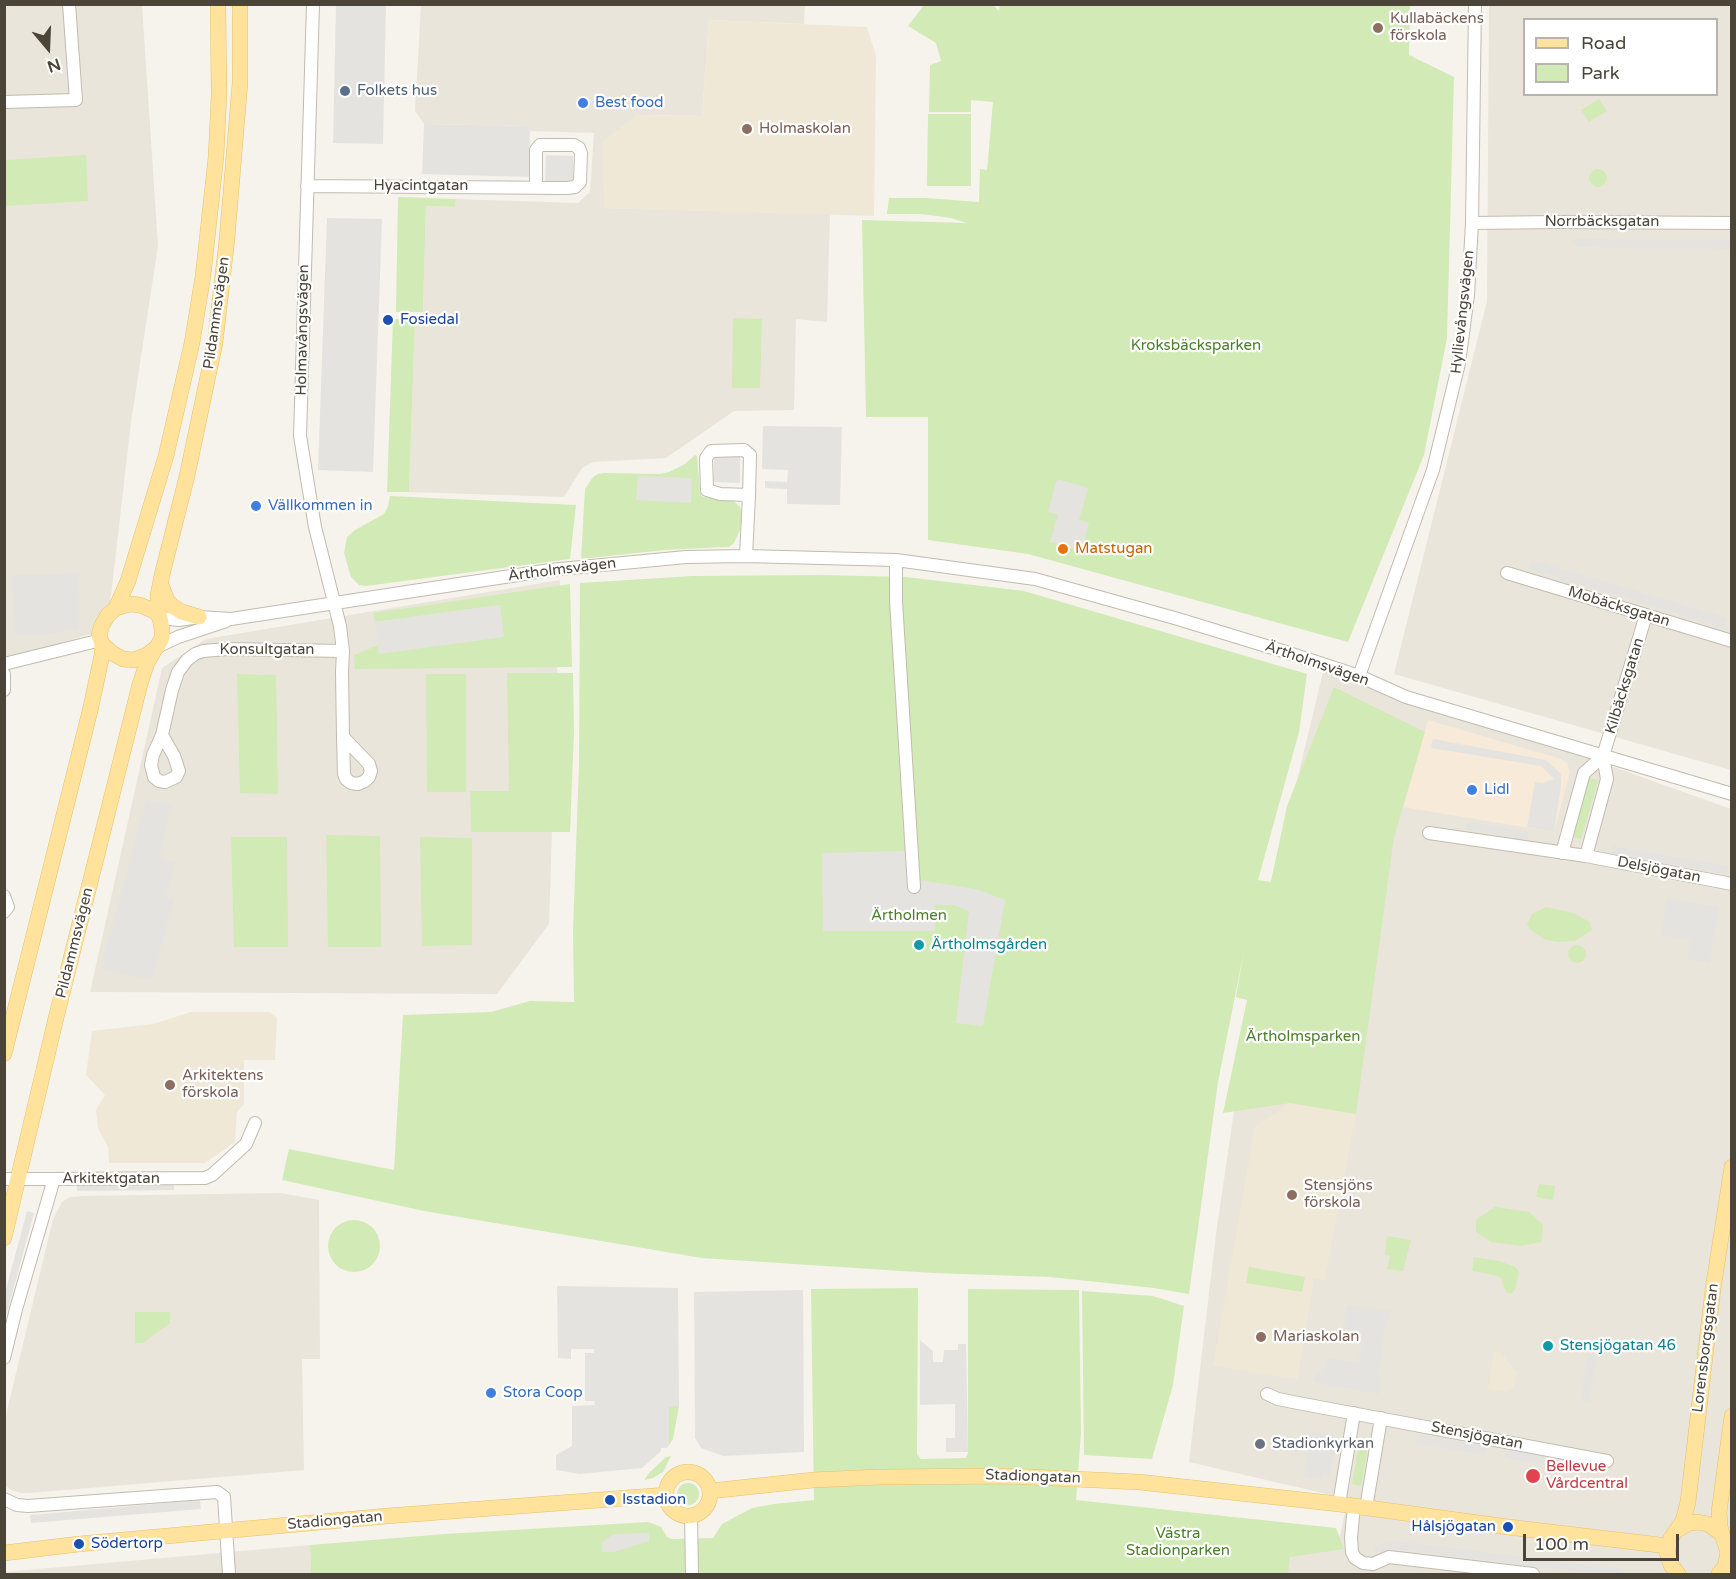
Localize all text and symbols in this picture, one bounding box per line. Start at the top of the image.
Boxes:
place label: Kullabäckens förskola [1390,10,1484,45]
north arrow [18,18,78,78]
legend [1523,18,1718,96]
marker: Kullabäckens förskola [1371,21,1385,35]
text: Road [1581,32,1626,54]
text: N [45,53,63,77]
text: Park [1581,62,1619,84]
place label: Folkets hus [357,82,437,100]
marker: Folkets hus [338,84,352,98]
place label: Best food [595,94,664,112]
marker: Best food [576,96,590,110]
place label: Holmaskolan [759,120,851,138]
marker: Holmaskolan [740,122,754,136]
street label: Hyacintgatan [374,177,468,195]
street label: Norrbäcksgatan [1545,213,1659,231]
street label: Hyllievångsvägen [1448,249,1478,375]
street label: Pildammsvägen [200,256,234,370]
street label: Holmavångsvägen [293,264,313,396]
place label: Fosiedal [400,311,459,329]
marker: Fosiedal [381,313,395,327]
park label: Kroksbäcksparken [1131,337,1261,355]
place label: Vällkommen in [268,497,373,515]
marker: Vällkommen in [249,499,263,513]
place label: Matstugan [1075,540,1153,558]
marker: Matstugan [1056,542,1070,556]
street label: Ärtholmsvägen [507,554,617,586]
street label: Mobäcksgatan [1566,583,1672,631]
street label: Kilbäcksgatan [1602,636,1648,736]
street label: Ärtholmsvägen [1263,638,1371,690]
street label: Konsultgatan [219,641,315,659]
place label: Lidl [1484,781,1510,799]
marker: Lidl [1465,783,1479,797]
street label: Delsjögatan [1616,853,1702,887]
street label: Pildammsvägen [53,886,97,1000]
park label: Ärtholmen [871,907,947,925]
place label: Ärtholmsgården [931,936,1047,954]
marker: Ärtholmsgården [912,938,926,952]
park label: Ärtholmsparken [1246,1028,1360,1046]
place label: Arkitektens förskola [182,1067,263,1102]
marker: Arkitektens förskola [163,1078,177,1092]
street label: Arkitektgatan [62,1170,160,1188]
place label: Stensjöns förskola [1304,1177,1373,1212]
marker: Stensjöns förskola [1285,1188,1299,1202]
street label: Lorensborgsgatan [1689,1282,1723,1414]
place label: Mariaskolan [1273,1328,1359,1346]
marker: Mariaskolan [1254,1330,1268,1344]
place label: Stensjögatan 46 [1560,1337,1676,1355]
marker: Stensjögatan 46 [1541,1339,1555,1353]
place label: Stora Coop [503,1384,583,1402]
marker: Stora Coop [484,1386,498,1400]
street label: Stensjögatan [1429,1418,1525,1454]
place label: Stadionkyrkan [1272,1435,1374,1453]
marker: Stadionkyrkan [1253,1437,1267,1451]
place label: Bellevue Vårdcentral [1546,1458,1628,1493]
street label: Stadiongatan [985,1466,1081,1488]
marker: Bellevue Vårdcentral [1524,1467,1542,1485]
place label: Isstadion [622,1491,686,1509]
marker: Isstadion [603,1493,617,1507]
street label: Stadiongatan [287,1508,383,1534]
place label: Hålsjögatan [1411,1518,1496,1536]
marker: Hålsjögatan [1501,1520,1515,1534]
scale bar [1526,1522,1682,1560]
park label: Västra Stadionparken [1126,1525,1230,1560]
text: 100 m [1534,1533,1589,1555]
place label: Södertorp [91,1535,163,1553]
marker: Södertorp [72,1537,86,1551]

